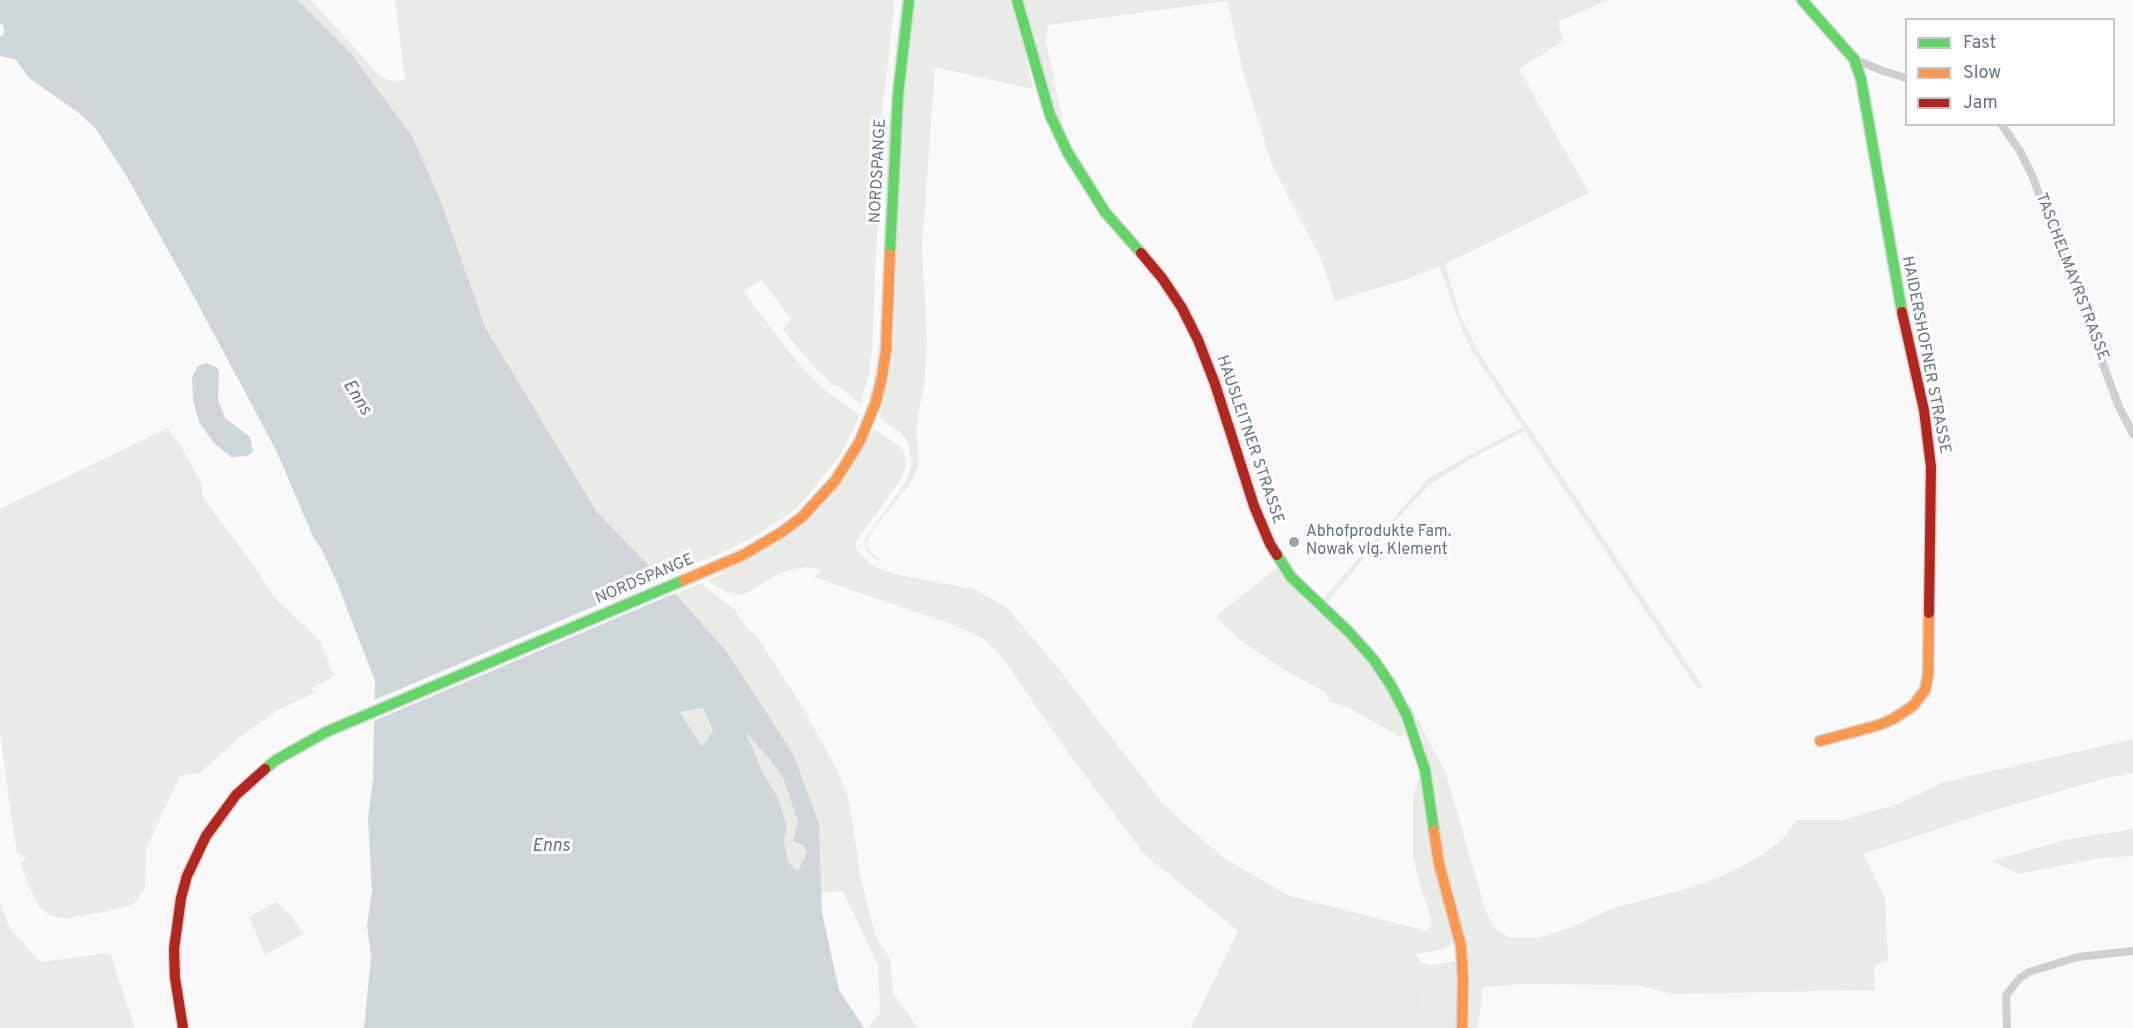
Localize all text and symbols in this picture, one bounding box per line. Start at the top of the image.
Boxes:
legend [1905,18,2115,126]
text: Fast [1963,32,1996,55]
text: Slow [1963,62,2001,85]
text: Jam [1963,92,1998,115]
street label: NORDSPANGE [867,118,891,224]
street label: TASCHELMAYRSTRASSE [2030,191,2112,363]
street label: HAIDERSHOFNER STRASSE [1896,254,1954,456]
street label: HAUSLEITNER STRASSE [1211,353,1287,527]
water label: Enns [337,376,375,420]
place label: Abhofprodukte Fam. Nowak vlg. Klement [1306,523,1451,561]
marker: Abhofprodukte Fam. Nowak vlg. Klement [1287,535,1301,549]
street label: NORDSPANGE [593,551,697,609]
water label: Enns [532,836,570,858]

